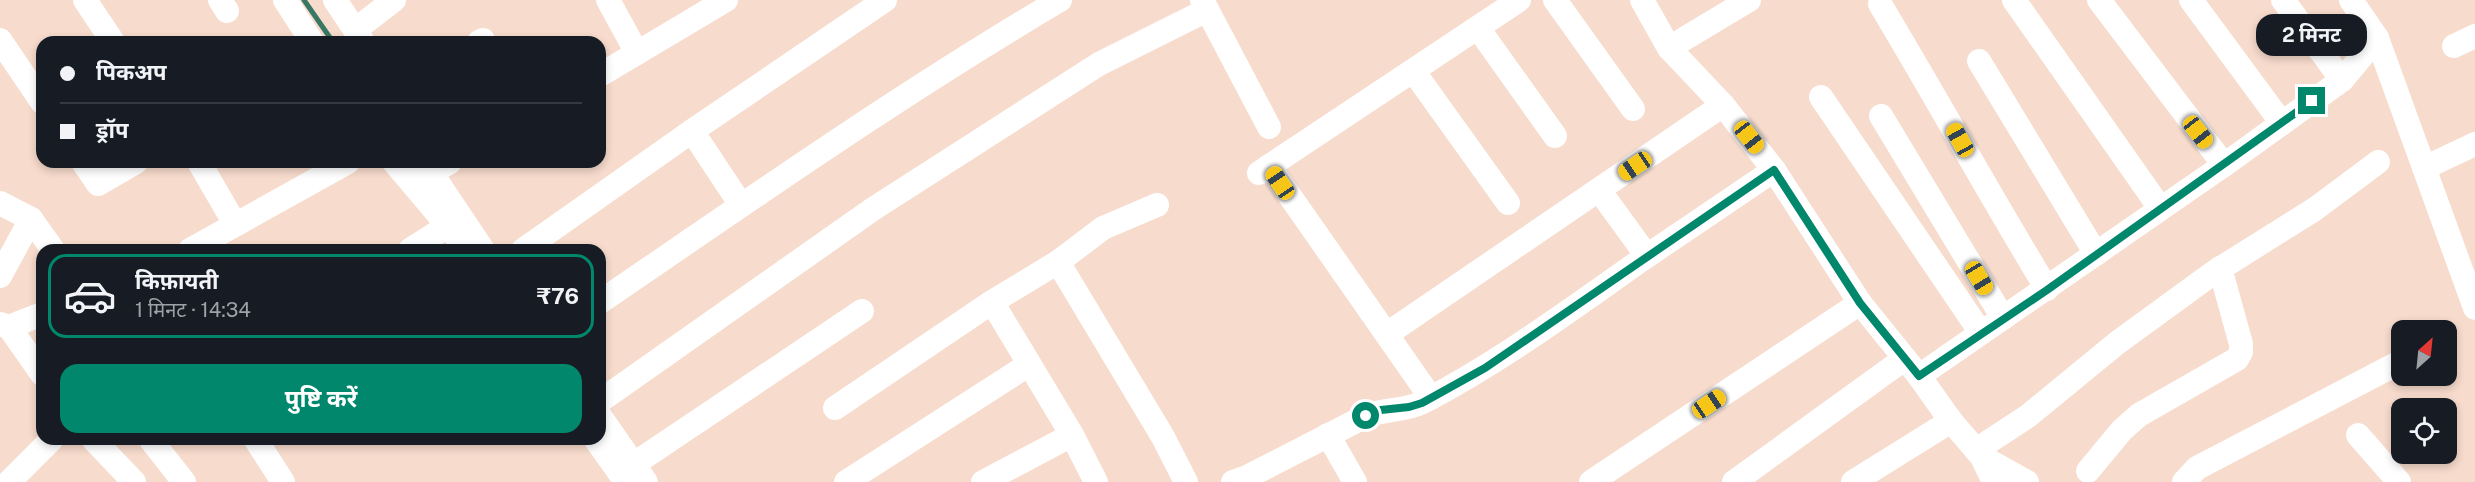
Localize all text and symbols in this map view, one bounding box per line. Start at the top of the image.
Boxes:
callout: 2 मिनट [2256,14,2368,56]
text: 2 मिनट [2282,23,2341,47]
text: पिकअप [96,59,167,85]
route end [2298,87,2325,114]
car [2180,112,2216,152]
text: ड्रॉप [96,117,129,143]
car [1731,117,1767,157]
car [1943,120,1977,160]
car [1615,148,1655,184]
car [1262,163,1298,203]
car [1962,258,1996,298]
text: किफ़ायती [135,268,219,294]
icon: car [63,269,117,323]
text: ₹76 [537,283,579,309]
text: 1 मिनट · 14:34 [135,298,251,322]
north arrow [2391,320,2457,386]
map controls [2391,320,2457,464]
button: पुष्टि करें [60,364,582,433]
car [1689,386,1729,422]
button: locate [2391,398,2457,464]
route start [1352,402,1379,429]

